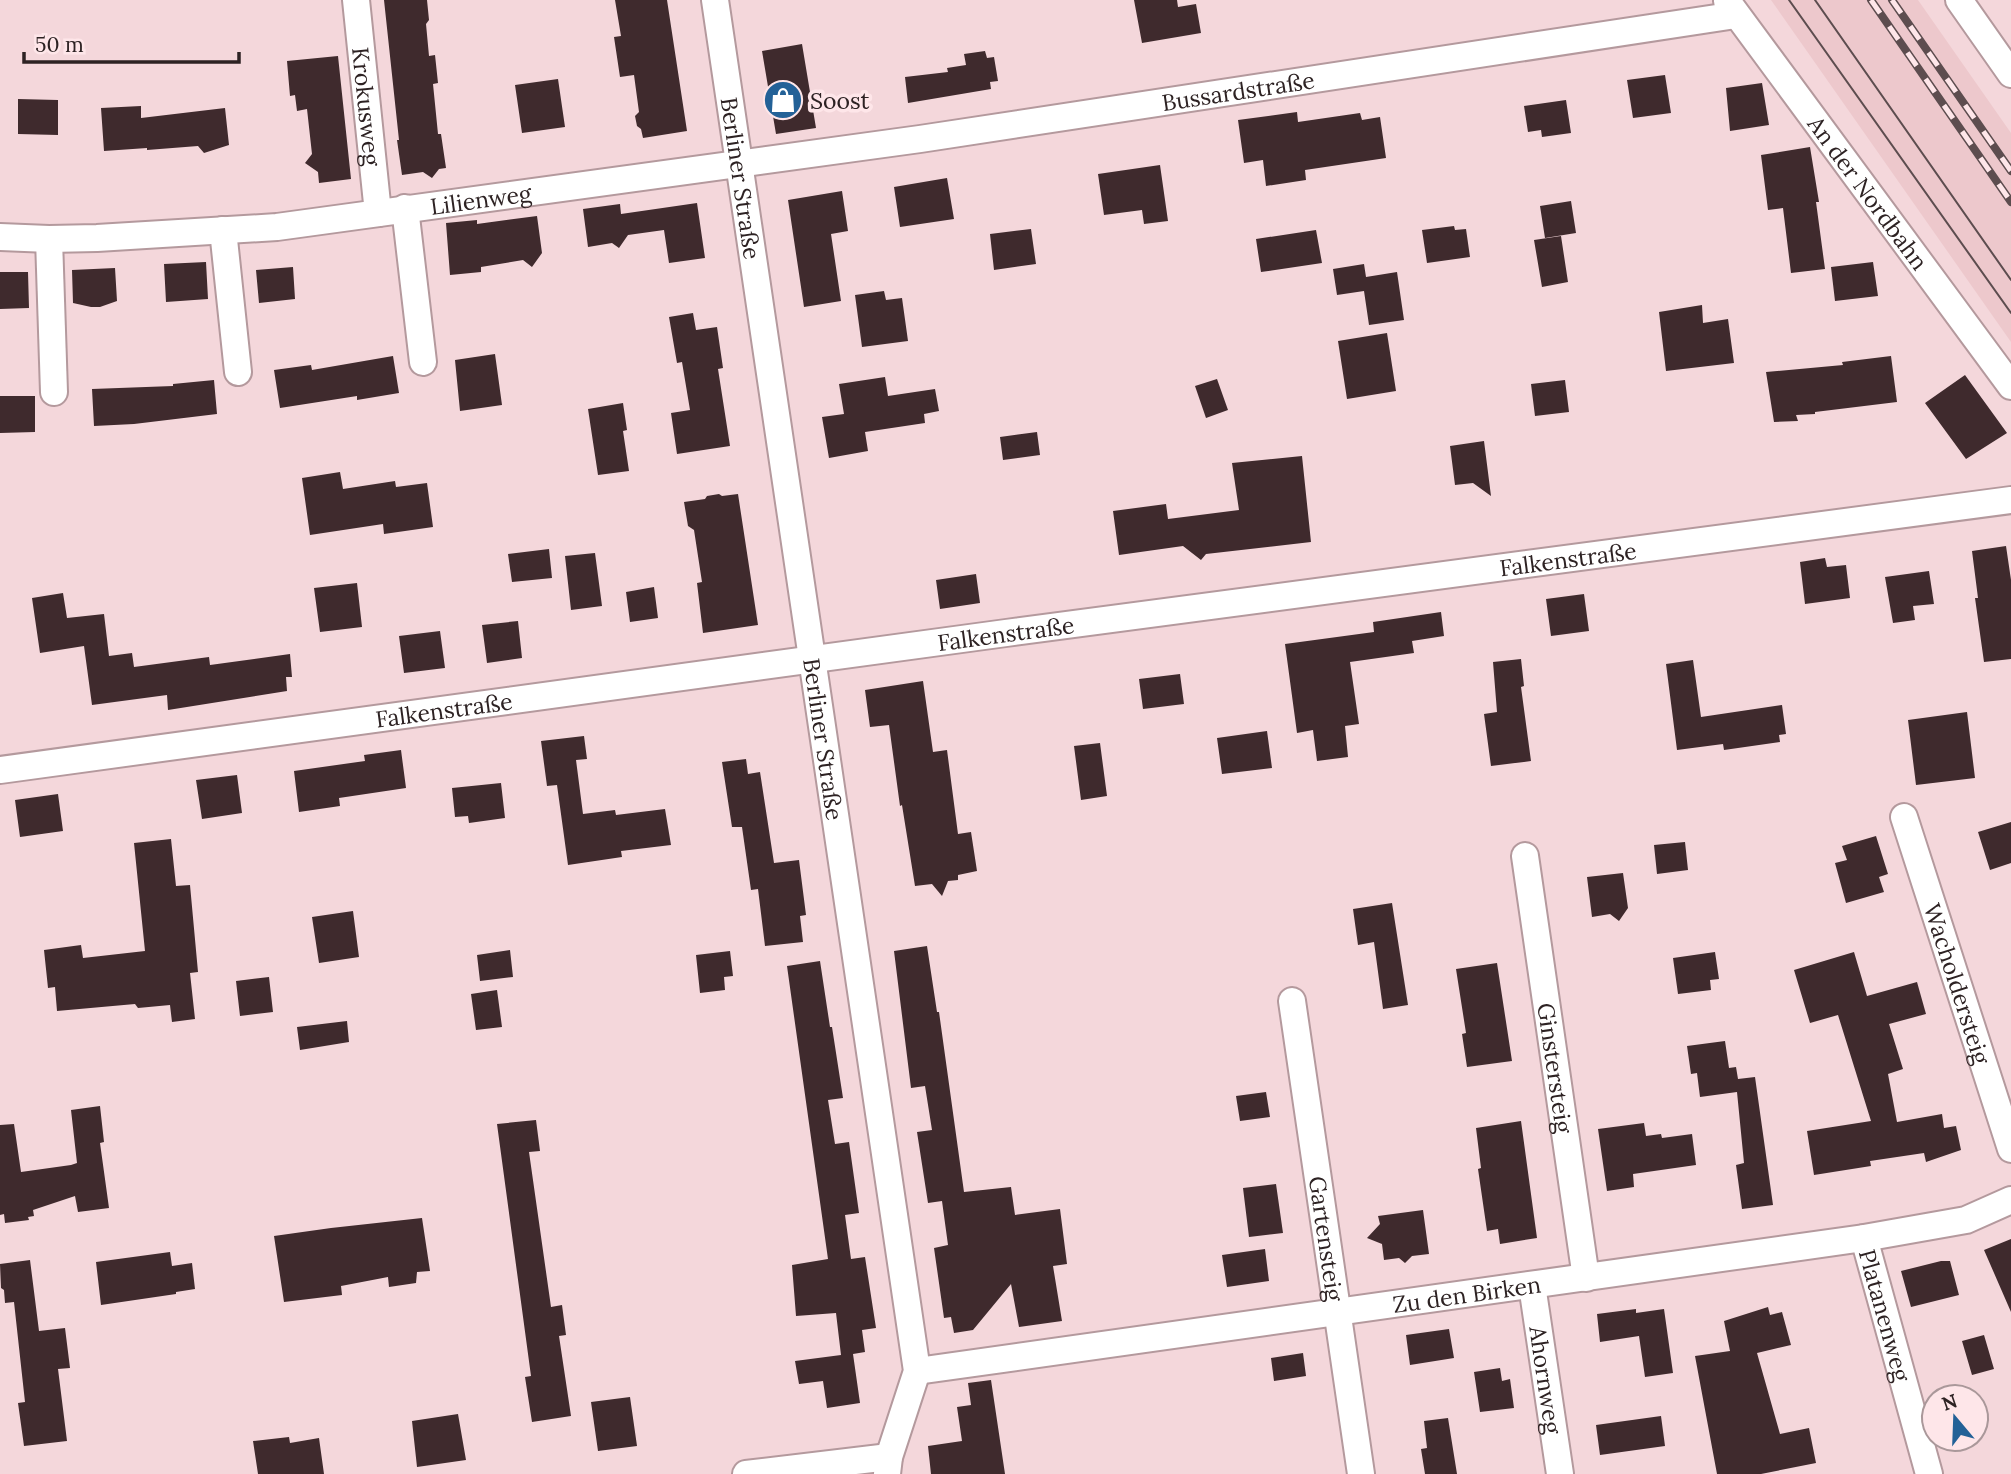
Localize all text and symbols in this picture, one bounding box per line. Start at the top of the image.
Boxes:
scale bar [24,21,240,65]
text: 50 m [35,31,84,58]
street label: Krokusweg [346,46,388,168]
street label: Bussardstraße [1160,65,1316,117]
shop icon: Soost [762,79,804,121]
place label: Soost [810,86,870,115]
street label: Berliner Straße [715,95,768,261]
street label: An der Nordbahn [1801,109,1935,275]
street label: Lilienweg [428,178,534,220]
street label: Falkenstraße [1498,535,1638,582]
street label: Falkenstraße [935,610,1076,657]
street label: Berliner Straße [798,656,850,822]
street label: Falkenstraße [374,686,514,733]
street label: Wacholdersteig [1918,900,1997,1069]
street label: Ginstersteig [1532,1001,1580,1136]
street label: Gartensteig [1303,1174,1350,1304]
street label: Platanenweg [1853,1246,1918,1386]
street label: Zu den Birken [1391,1269,1543,1319]
street label: Ahornweg [1524,1323,1569,1437]
north arrow [1920,1383,1990,1453]
text: N [1939,1388,1961,1416]

